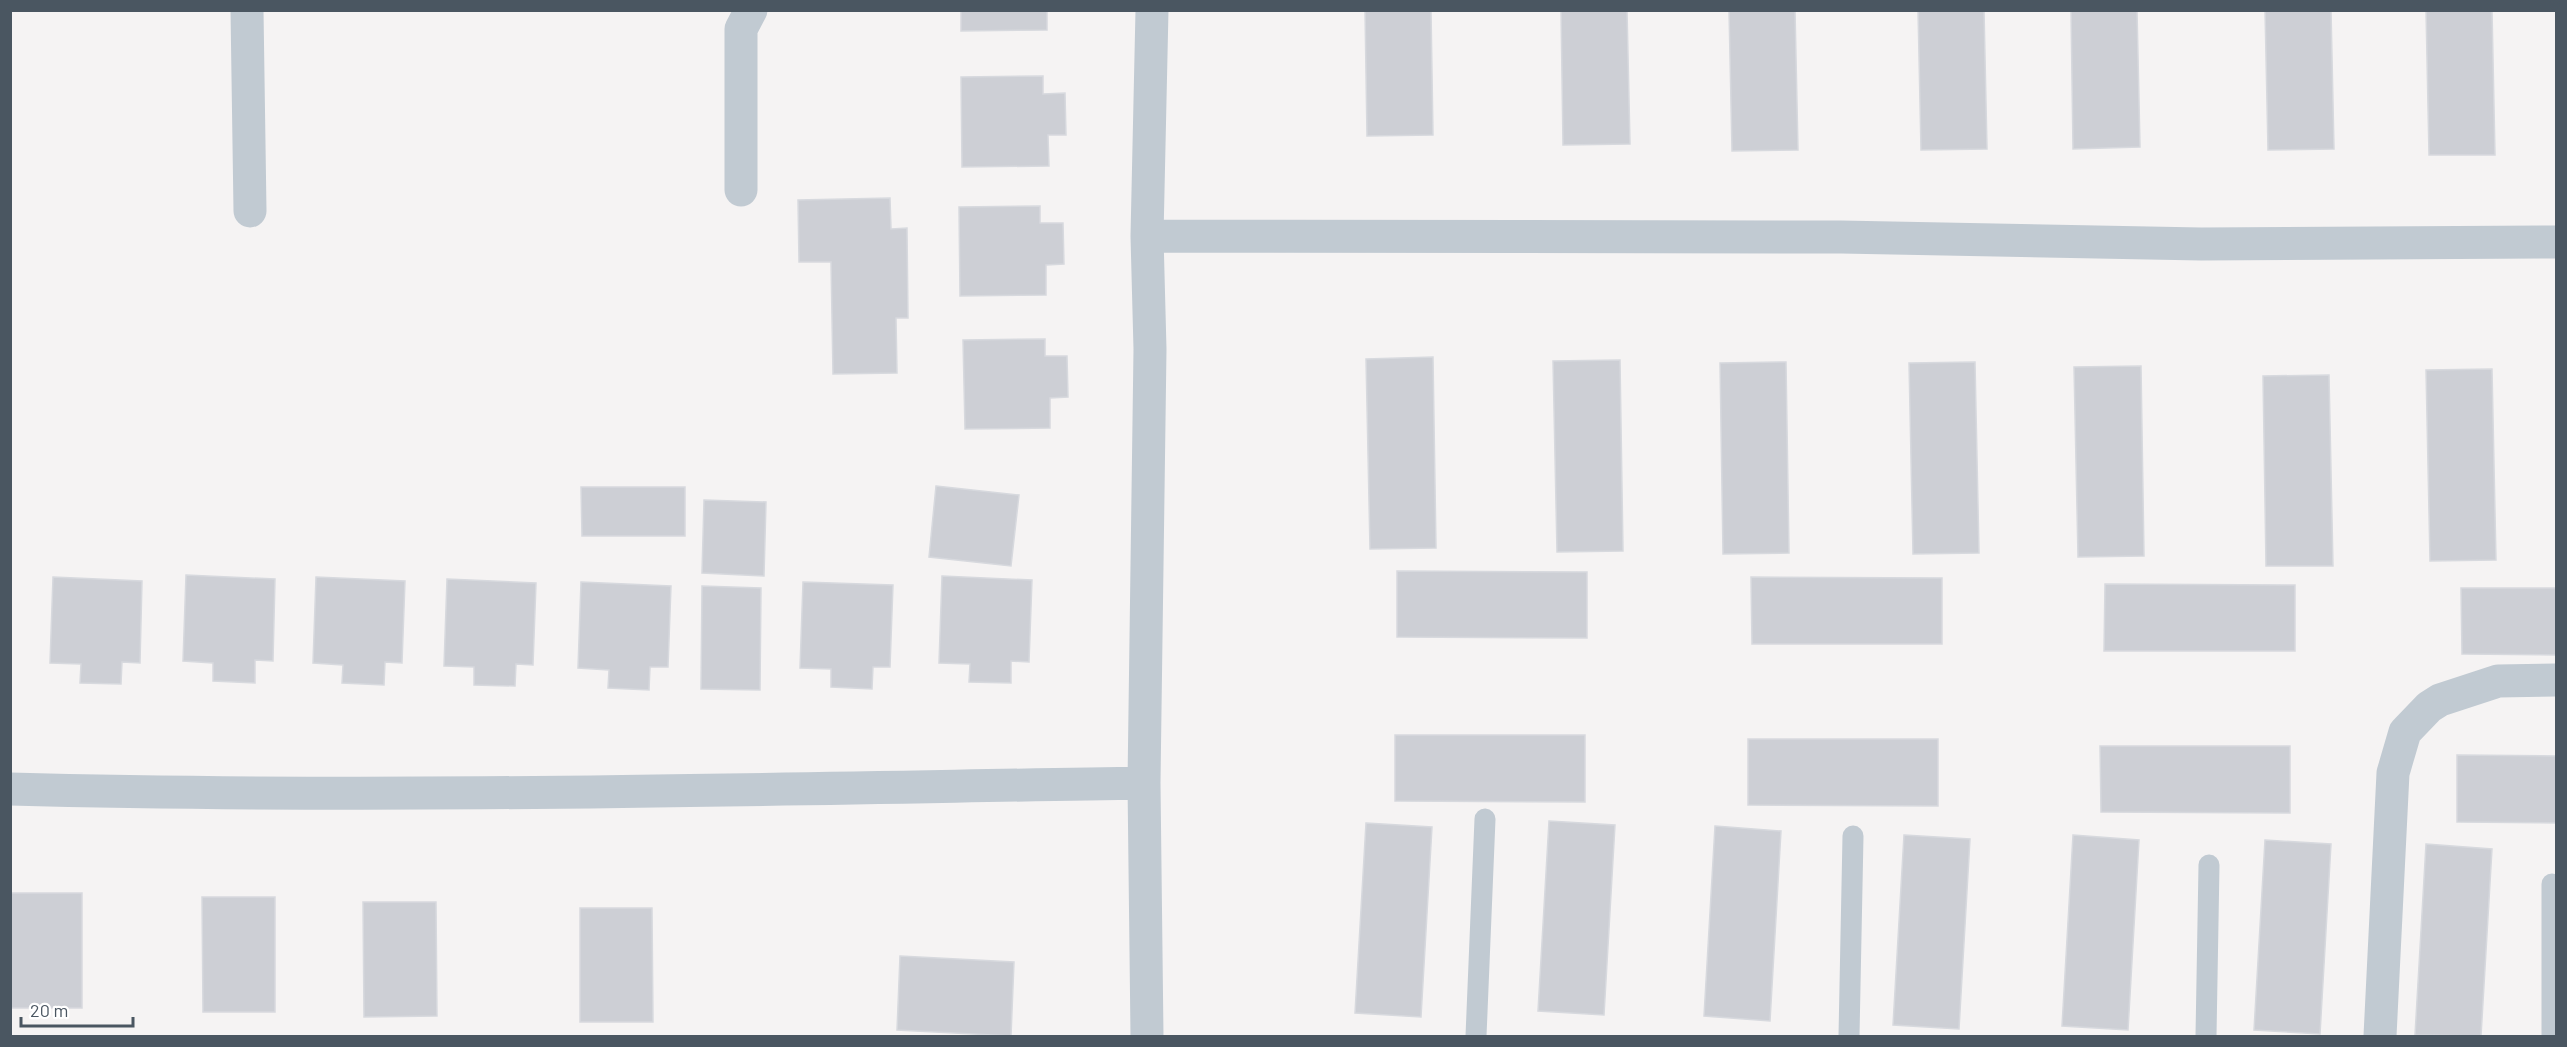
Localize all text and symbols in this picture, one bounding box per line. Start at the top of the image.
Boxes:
scale bar [21,990,134,1028]
text: 20 m [30,999,68,1021]

